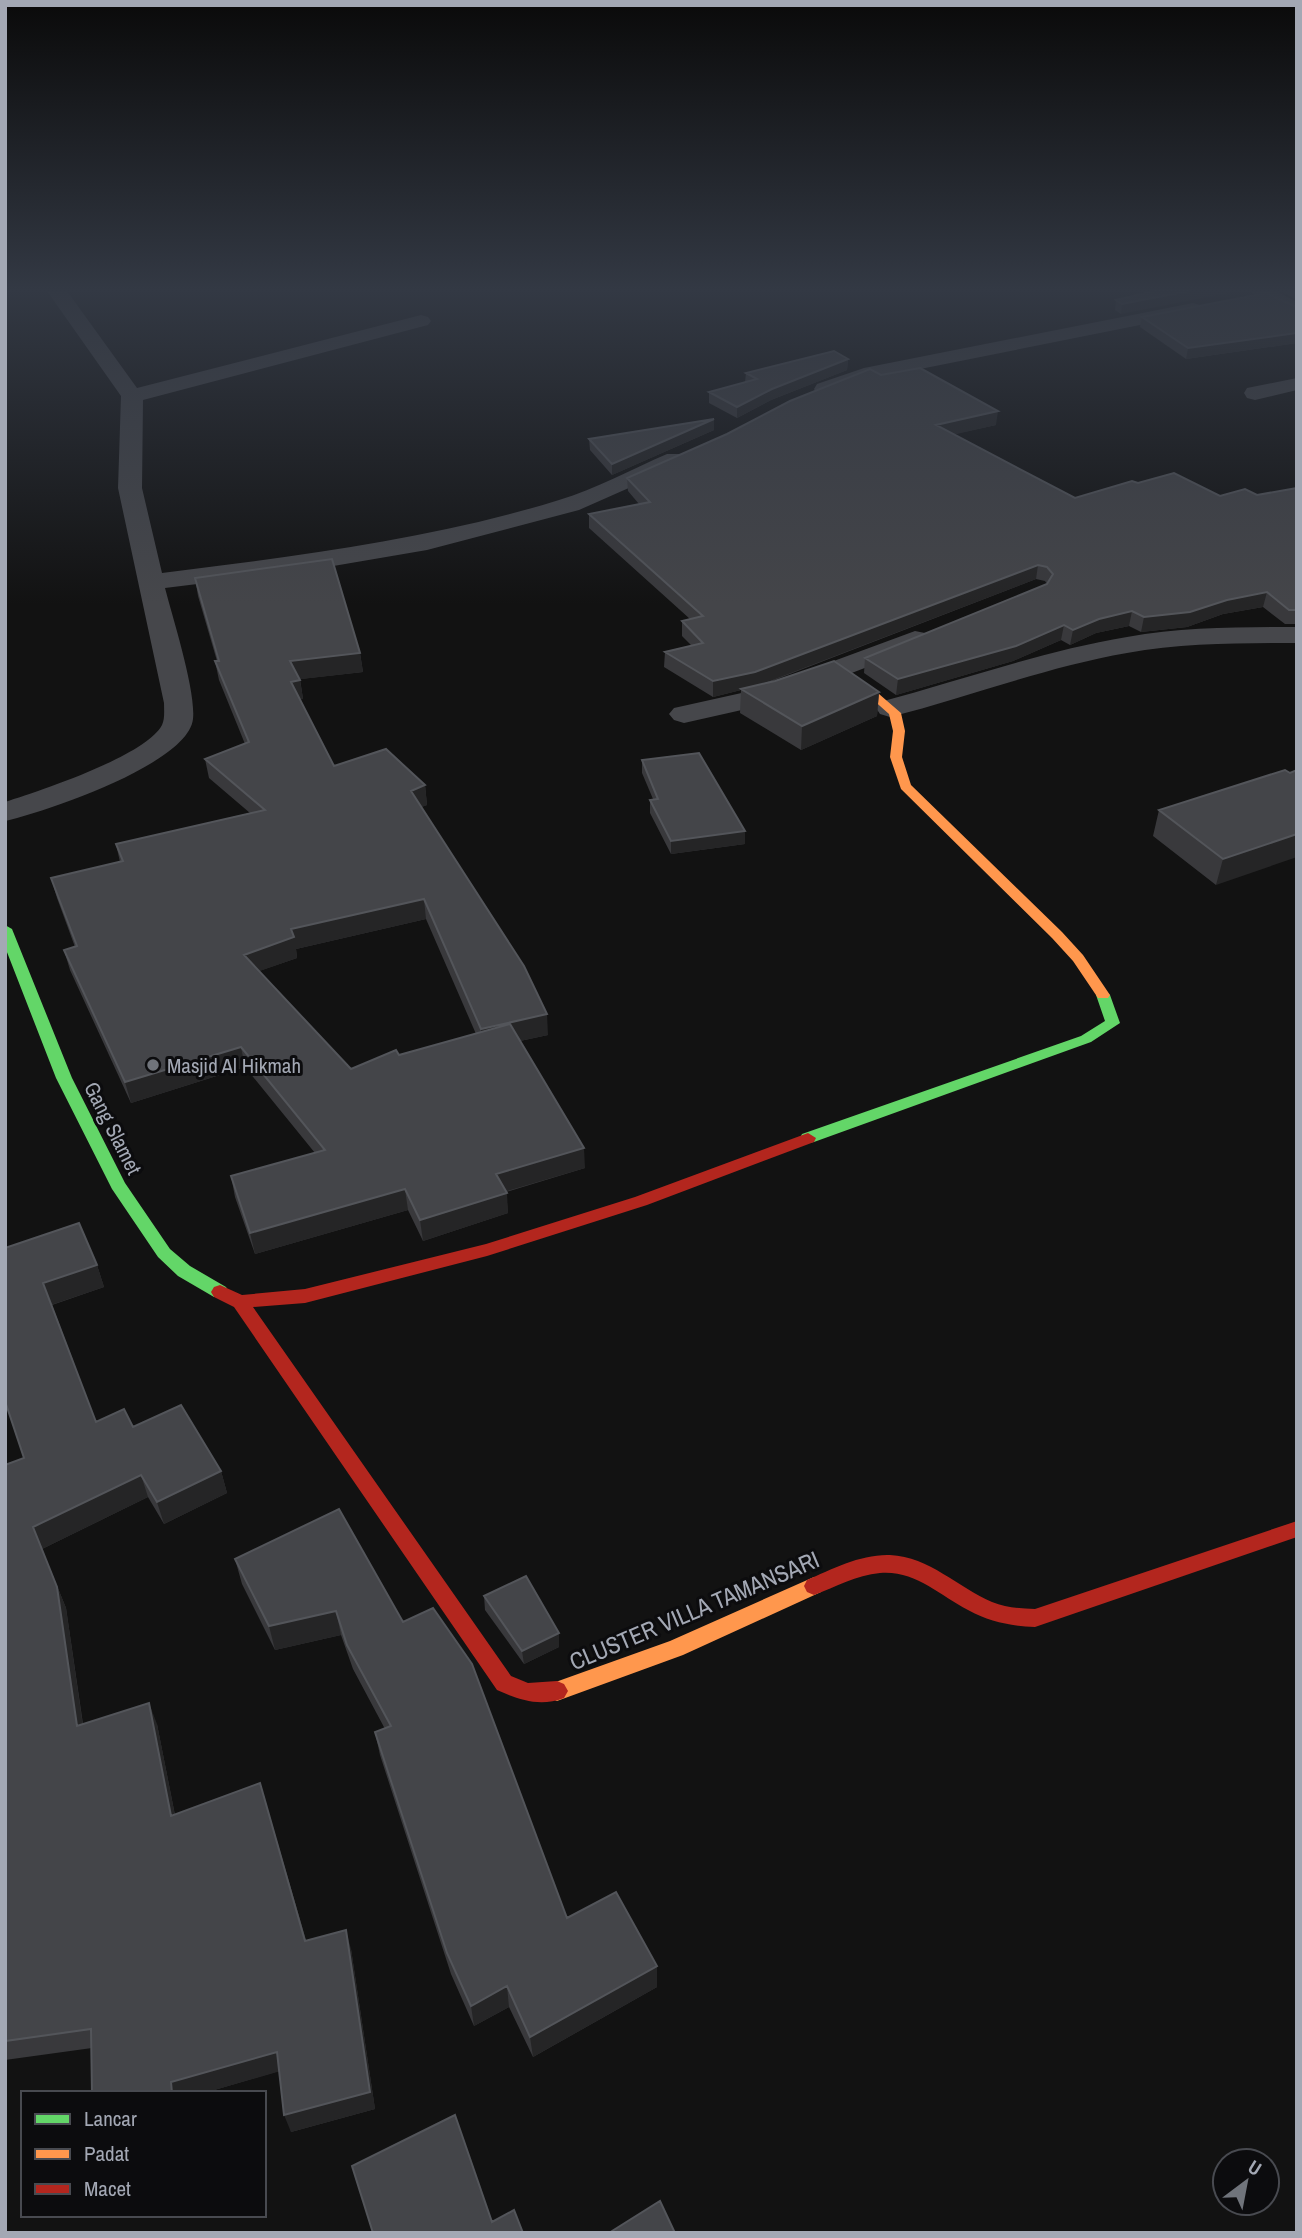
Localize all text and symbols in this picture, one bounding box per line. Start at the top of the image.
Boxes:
place label: Masjid Al Hikmah [167,1051,301,1080]
marker: Masjid Al Hikmah [145,1057,161,1073]
street label: Gang Slamet [77,1077,149,1180]
street label: CLUSTER VILLA TAMANSARI [564,1543,824,1677]
legend [21,2091,266,2217]
text: Lancar [84,2104,137,2133]
text: Padat [84,2139,129,2168]
north arrow [1211,2147,1281,2217]
text: U [1243,2154,1267,2182]
text: Macet [84,2174,131,2203]

